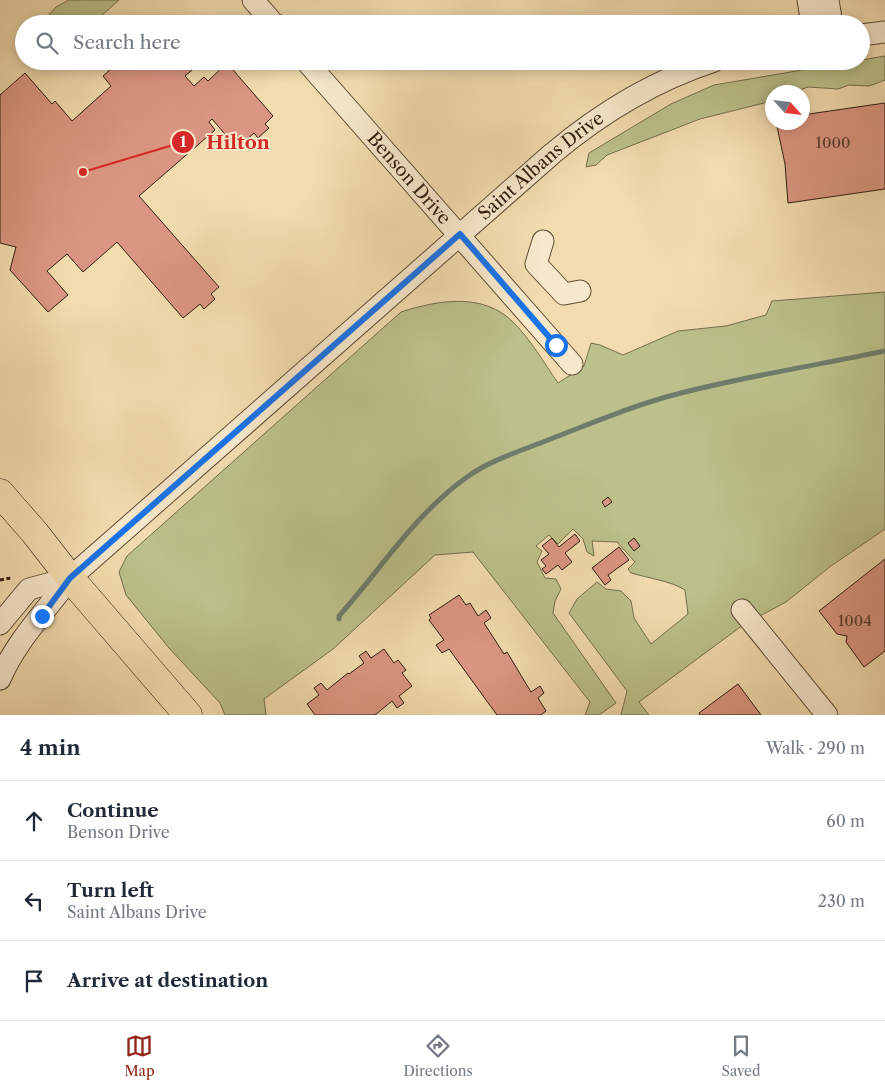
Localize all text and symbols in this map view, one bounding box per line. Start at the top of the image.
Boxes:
search box [15,15,870,70]
icon: search [33,29,61,57]
text: Search here [73,31,181,54]
north arrow [765,85,810,130]
street label: Saint Albans Drive [473,107,608,225]
callout: Hilton [171,125,279,159]
street label: Benson Drive [362,127,455,229]
text: Hilton [206,131,270,154]
text: 1 [180,132,187,151]
house number: 1000 [816,133,850,152]
route start [545,334,568,357]
route end [31,605,54,628]
house number: 1004 [838,611,872,630]
text: 4 min [20,735,81,760]
text: Walk · 290 m [766,738,865,758]
text: Continue [67,799,159,822]
icon: ahead [20,807,48,835]
text: 60 m [826,811,865,831]
text: Benson Drive [67,822,170,842]
text: Turn left [67,879,154,902]
icon: left [20,887,48,915]
text: 230 m [818,891,865,911]
text: Saint Albans Drive [67,902,207,922]
icon: arrive [20,967,48,995]
text: Arrive at destination [67,969,268,992]
tab: Map [124,1032,155,1080]
tab: Directions [403,1032,473,1080]
tab: Saved [722,1032,760,1080]

